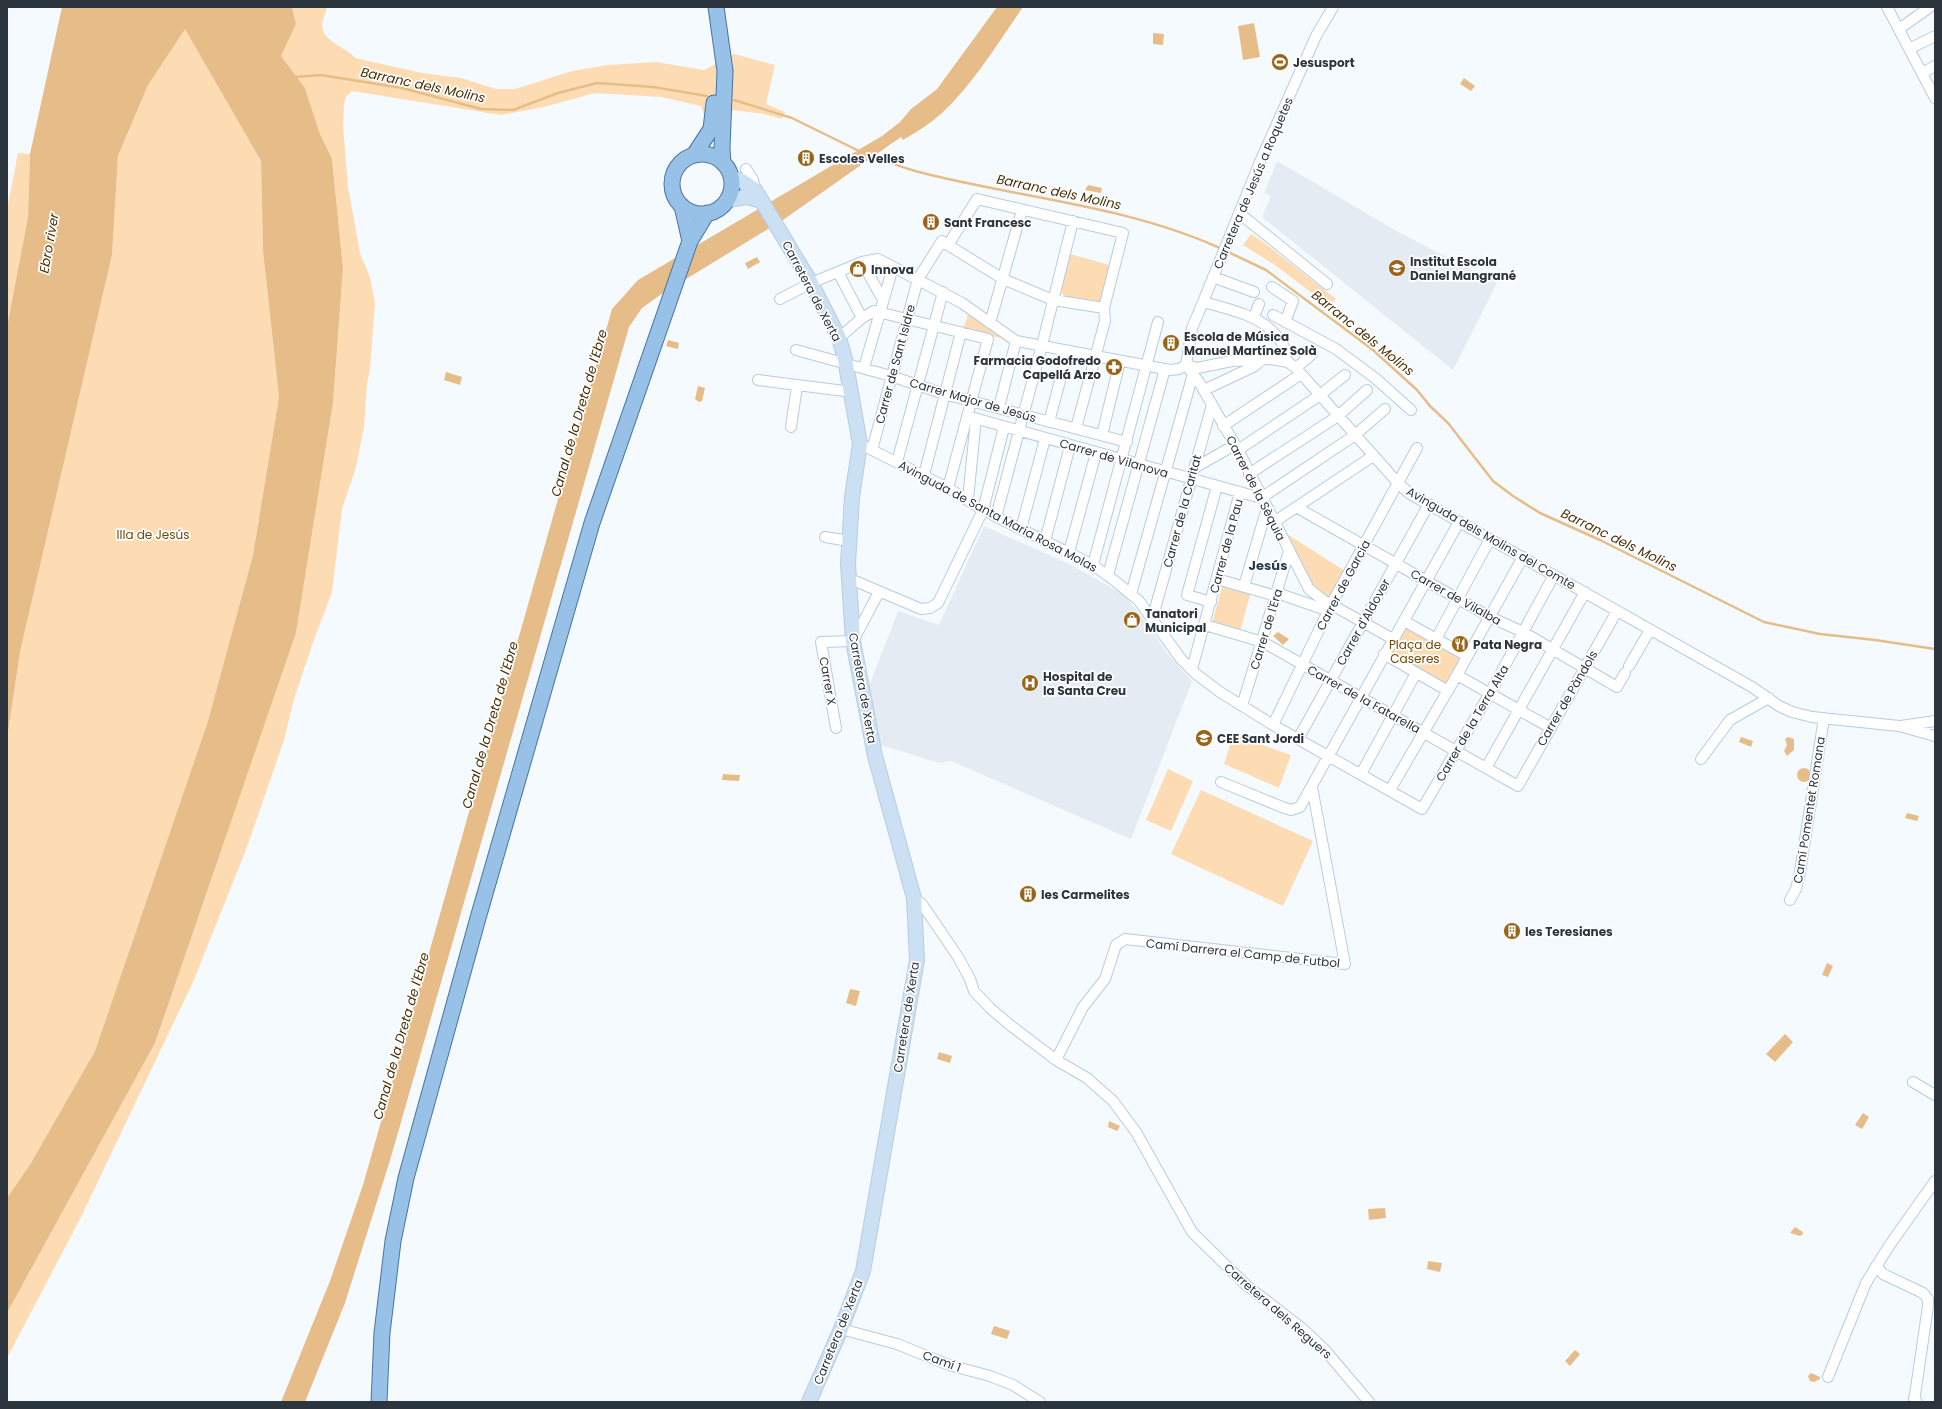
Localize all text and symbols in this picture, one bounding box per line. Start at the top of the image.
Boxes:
sports icon: Jesusport [1270,52,1290,72]
place label: Jesusport [1293,54,1355,71]
water label: Barranc dels Molins [359,62,487,108]
street label: Carretera de Jesús a Roquetes [1209,95,1297,271]
building icon: Escoles Velles [796,148,816,168]
place label: Escoles Velles [819,150,905,167]
water label: Barranc dels Molins [995,169,1123,215]
water label: Ebro river [34,210,64,275]
building icon: Sant Francesc [921,212,941,232]
place label: Sant Francesc [944,214,1032,231]
street label: Carretera de Xerta [778,238,846,344]
place label: Institut Escola Daniel Mangrané [1410,253,1517,284]
school or university icon: Institut Escola Daniel Mangrané [1387,258,1407,278]
shop icon: Innova [848,259,868,279]
place label: Innova [871,261,914,278]
water label: Barranc dels Molins [1308,286,1419,380]
street label: Carrer de Sant Isidre [871,302,919,426]
water label: Canal de la Dreta de l'Ebre [546,327,612,499]
place label: Escola de Música Manuel Martínez Solà [1184,328,1317,359]
building icon: Escola de Música Manuel Martínez Solà [1161,333,1181,353]
place label: Farmacia Godofredo Capellá Arzo [974,352,1101,383]
pharmacy icon: Farmacia Godofredo Capellá Arzo [1104,357,1124,377]
street label: Carrer Major de Jesús [908,374,1038,426]
street label: Carrer de la Sèquia [1222,433,1290,543]
street label: Carrer de Vilanova [1058,434,1170,482]
street label: Carrer de la Caritat [1159,453,1205,569]
street label: Avinguda de Santa Maria Rosa Molas [896,456,1100,576]
street label: Avinguda dels Molins del Comte [1403,483,1579,593]
street label: Carrer de la Pau [1205,497,1247,595]
water label: Barranc dels Molins [1558,504,1680,576]
park label: Illa de Jesús [117,526,189,543]
street label: Carrer de Garcia [1312,537,1374,633]
district label: Jesús [1249,556,1287,575]
street label: Carrer de Vilalba [1407,565,1505,629]
street label: Carrer d'Aldover [1332,575,1394,669]
street label: Carrer de l'Era [1246,586,1286,672]
place label: Tanatori Municipal [1145,605,1206,636]
shop icon: Tanatori Municipal [1122,610,1142,630]
street label: Carretera de Xerta [845,631,881,745]
restaurant icon: Pata Negra [1450,634,1470,654]
park label: Plaça de Caseres [1389,636,1441,667]
place label: Pata Negra [1473,636,1542,653]
water label: Canal de la Dreta de l'Ebre [457,639,523,811]
street label: Carrer de Pàndols [1533,647,1601,749]
street label: Carrer X [815,655,841,707]
street label: Carrer de la Fatarella [1304,661,1424,737]
street label: Carrer de la Terra Alta [1432,662,1512,784]
place label: Hospital de la Santa Creu [1043,668,1126,699]
hospital icon: Hospital de la Santa Creu [1020,673,1040,693]
school or university icon: CEE Sant Jordi [1194,728,1214,748]
place label: CEE Sant Jordi [1217,730,1304,747]
street label: Camí Pomentet Romana [1789,735,1829,885]
building icon: les Carmelites [1018,884,1038,904]
place label: les Carmelites [1041,886,1130,903]
building icon: les Teresianes [1502,921,1522,941]
place label: les Teresianes [1525,923,1613,940]
street label: Camí Darrera el Camp de Futbol [1145,934,1341,972]
water label: Canal de la Dreta de l'Ebre [368,950,434,1122]
street label: Carretera de Xerta [889,960,923,1074]
street label: Carretera dels Reguers [1220,1259,1336,1363]
street label: Carretera de Xerta [809,1277,867,1387]
street label: Camí 1 [920,1346,964,1376]

